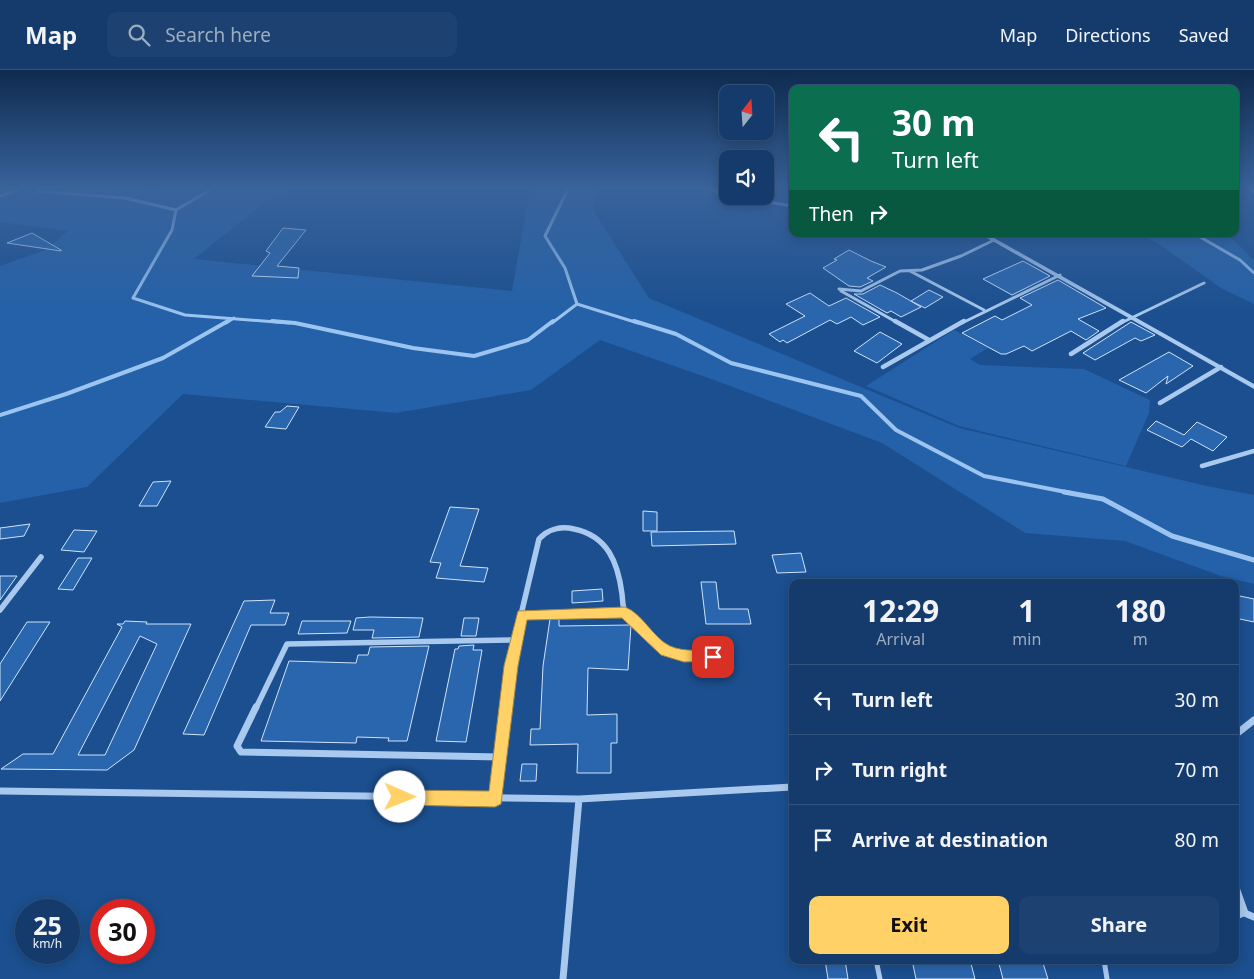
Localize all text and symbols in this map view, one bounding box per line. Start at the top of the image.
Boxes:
search box [107,12,457,57]
text: Map [25,18,77,51]
icon: search [125,21,153,49]
text: Search here [165,22,271,48]
text: Map [1000,23,1037,47]
text: Directions [1065,23,1151,47]
text: Saved [1179,23,1229,47]
north arrow [719,85,774,140]
map controls [719,85,774,205]
text: 30 m [892,99,975,146]
icon: left [809,105,874,170]
text: Turn left [892,144,979,174]
button: sound [719,150,774,205]
icon: right [864,200,892,228]
text: Then [809,201,854,227]
text: 12:29 [862,590,939,631]
text: 1 [1018,590,1035,631]
text: 180 [1114,590,1166,631]
text: Arrival [876,628,925,650]
text: min [1012,628,1041,650]
text: m [1133,628,1148,650]
pin [692,636,734,678]
icon: arrive [699,643,727,671]
icon: left [809,686,837,714]
text: Turn left [852,687,933,713]
text: 30 m [1175,687,1219,713]
icon: right [809,756,837,784]
text: Turn right [852,757,947,783]
text: 70 m [1175,757,1219,783]
position arrow [373,770,425,822]
icon: arrive [809,826,837,854]
text: Arrive at destination [852,827,1048,853]
text: 80 m [1175,827,1219,853]
button: Exit [809,896,1009,954]
button: Share [1019,896,1219,954]
speed limit sign: 30 [90,899,155,964]
text: 25 [33,908,62,942]
text: km/h [33,935,62,952]

